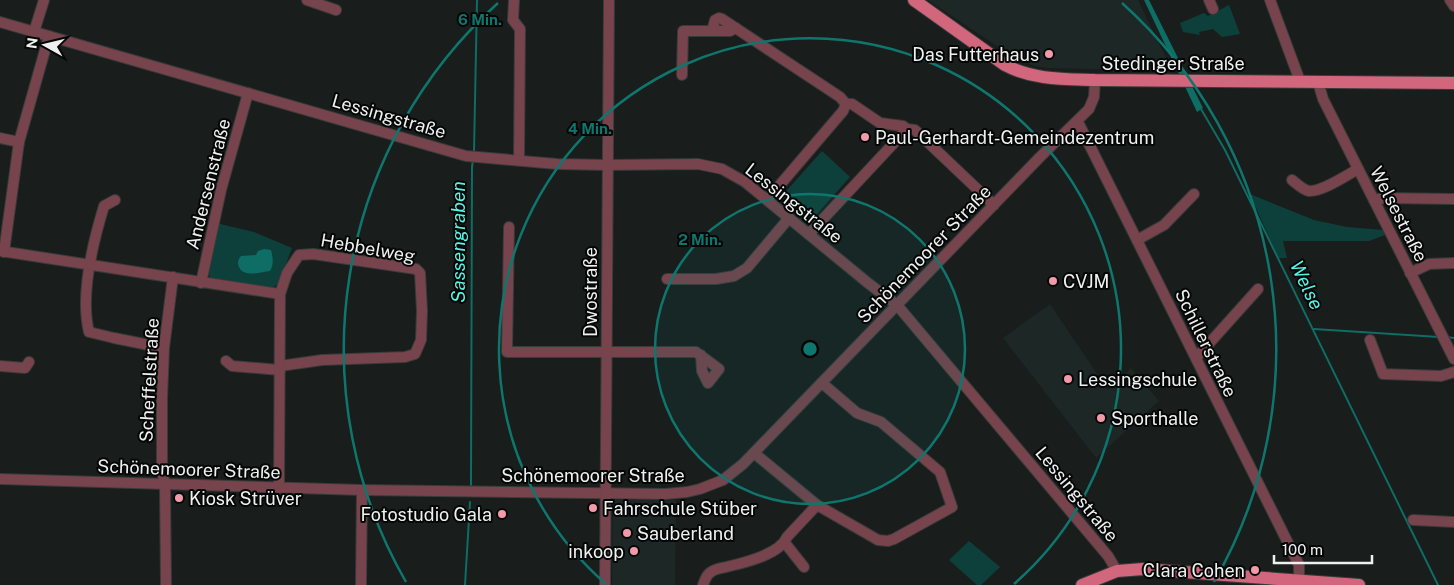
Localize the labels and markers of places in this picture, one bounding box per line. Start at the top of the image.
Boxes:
place label: Das Futterhaus [912,44,1039,65]
marker: Das Futterhaus [1043,48,1055,60]
place label: Paul-Gerhardt-Gemeindezentrum [875,127,1154,148]
marker: Paul-Gerhardt-Gemeindezentrum [859,131,871,143]
place label: CVJM [1063,271,1109,292]
marker: CVJM [1047,275,1059,287]
centre of rings [801,340,819,358]
place label: Lessingschule [1078,369,1197,390]
marker: Lessingschule [1062,373,1074,385]
place label: Sporthalle [1111,408,1198,429]
marker: Sporthalle [1095,412,1107,424]
place label: Kiosk Strüver [189,488,302,509]
marker: Kiosk Strüver [173,492,185,504]
place label: Fahrschule Stüber [603,498,757,519]
marker: Fahrschule Stüber [587,502,599,514]
place label: Fotostudio Gala [360,504,492,525]
marker: Fotostudio Gala [496,508,508,520]
place label: Sauberland [637,523,734,544]
marker: Sauberland [621,527,633,539]
place label: inkoop [568,541,624,562]
marker: inkoop [628,545,640,557]
place label: Clara Cohen [1143,560,1245,581]
marker: Clara Cohen [1249,564,1261,576]

